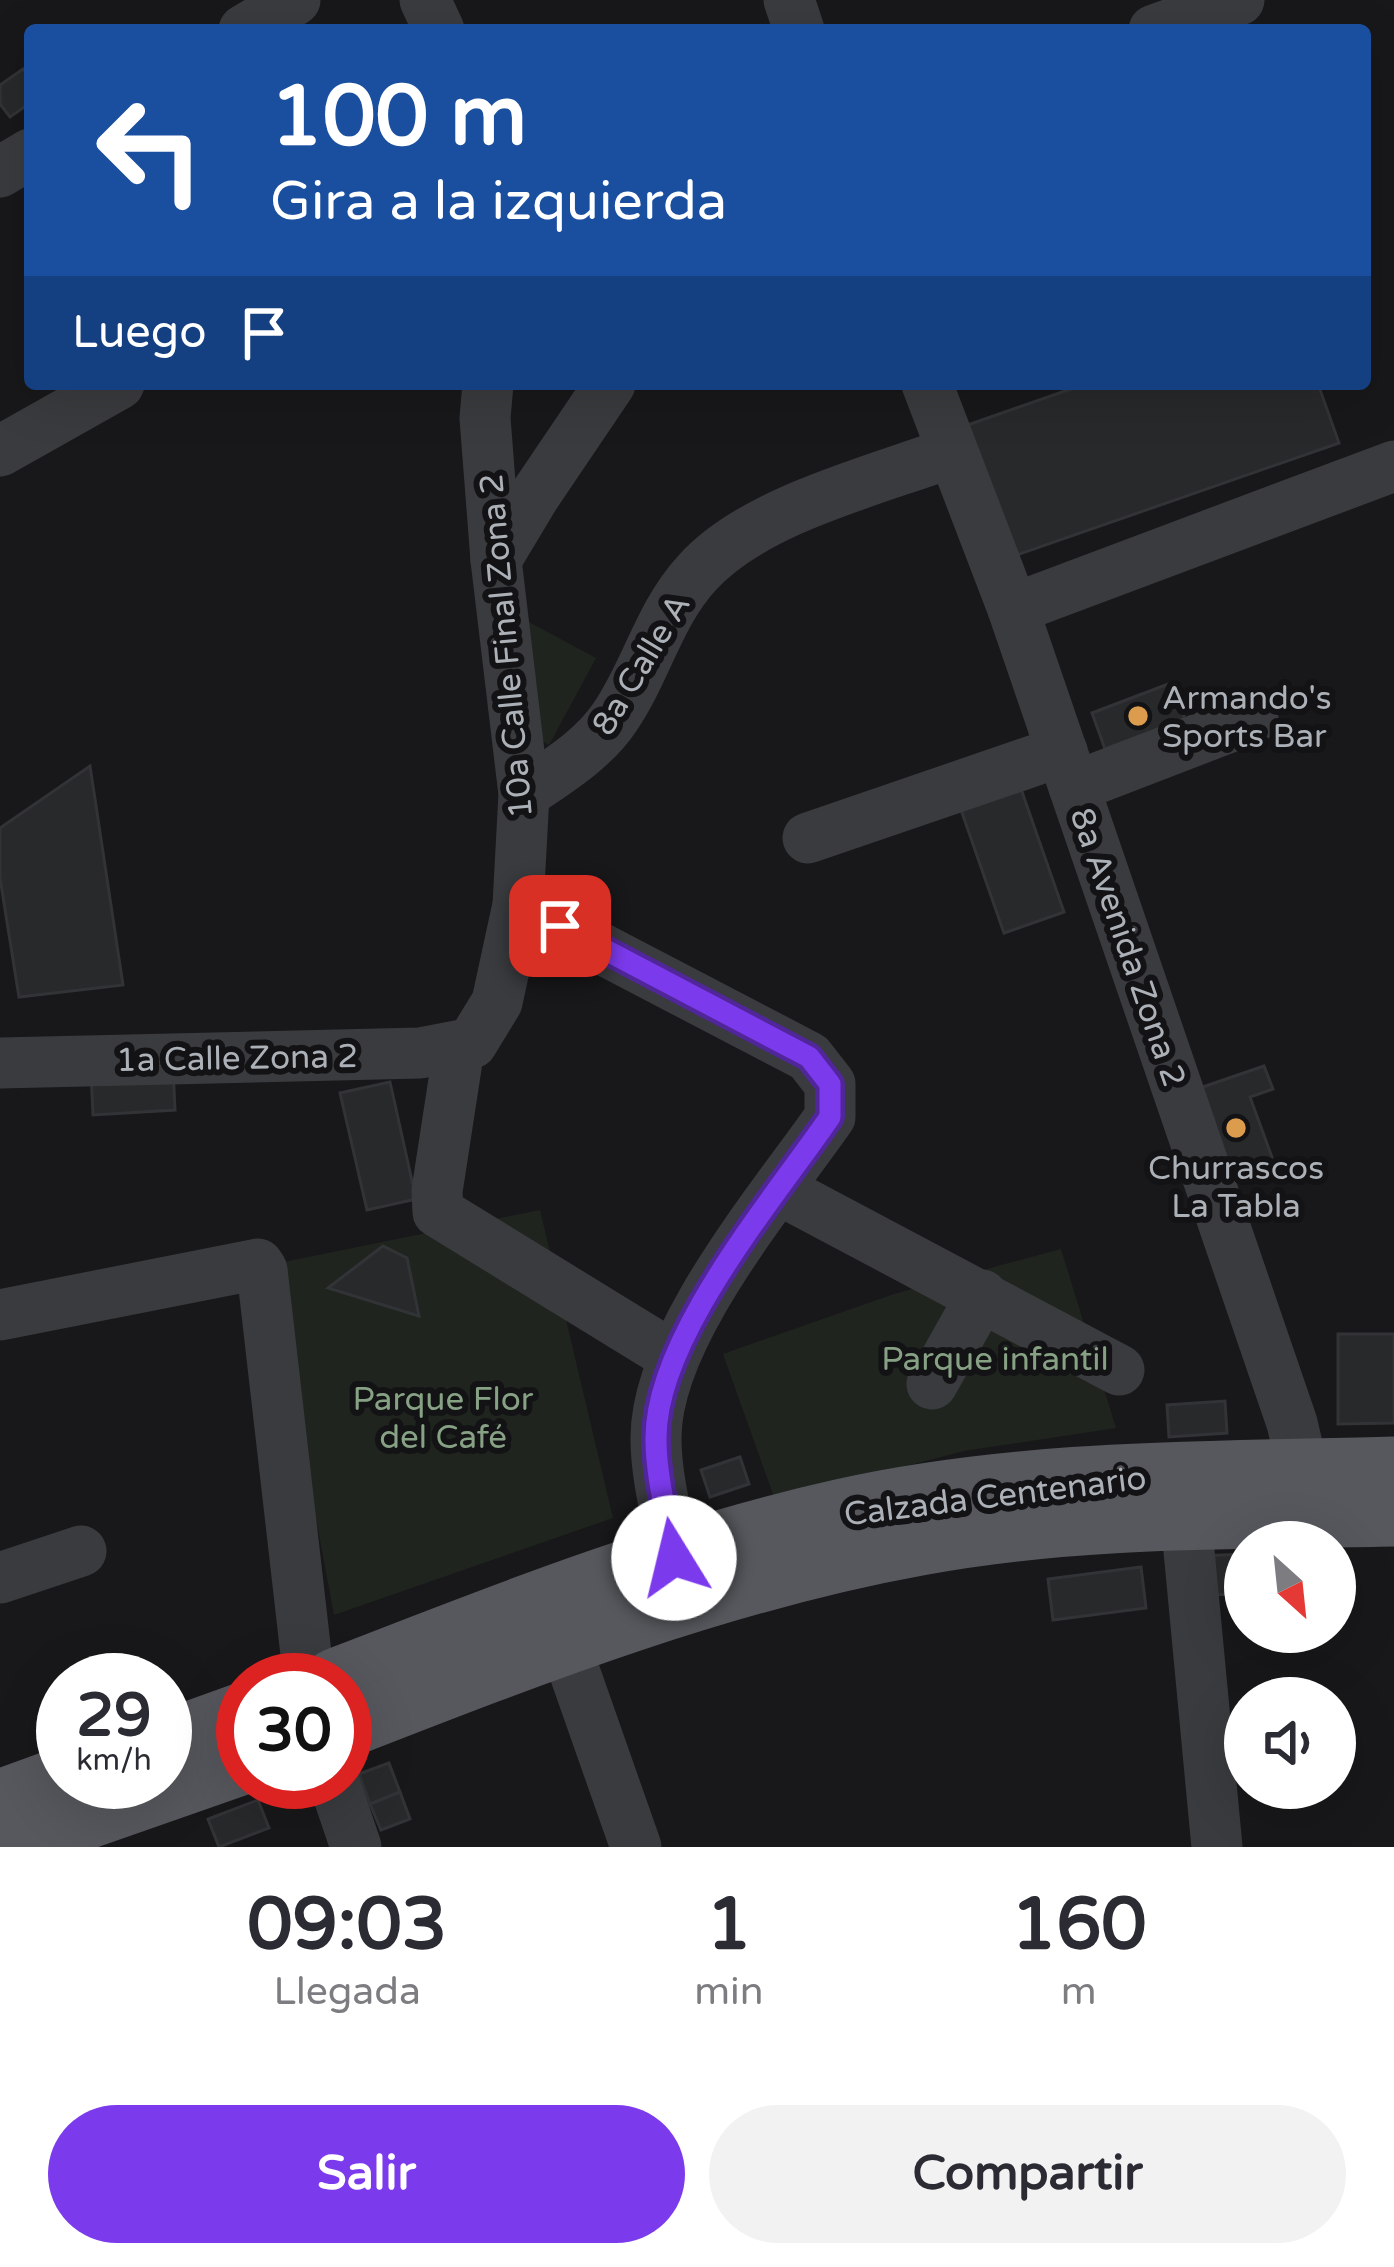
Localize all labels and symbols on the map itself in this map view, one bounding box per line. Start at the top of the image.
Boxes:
street label: 10a Calle Final Zona 2 [472,472,541,820]
street label: 8a Calle A [584,587,699,742]
place label: Armando's Sports Bar [1162,679,1332,756]
marker: Armando's Sports Bar [1125,703,1151,729]
street label: 8a Avenida Zona 2 [1062,803,1194,1092]
pin [509,875,611,977]
street label: 1a Calle Zona 2 [116,1037,358,1080]
marker: Churrascos La Tabla [1223,1115,1249,1141]
place label: Churrascos La Tabla [1148,1149,1324,1226]
park label: Parque infantil [881,1340,1109,1379]
park label: Parque Flor del Café [353,1380,534,1457]
street label: Calzada Centenario [842,1459,1148,1534]
position arrow [611,1495,737,1621]
north arrow [1224,1521,1356,1653]
speed limit sign: 30 [216,1653,372,1809]

